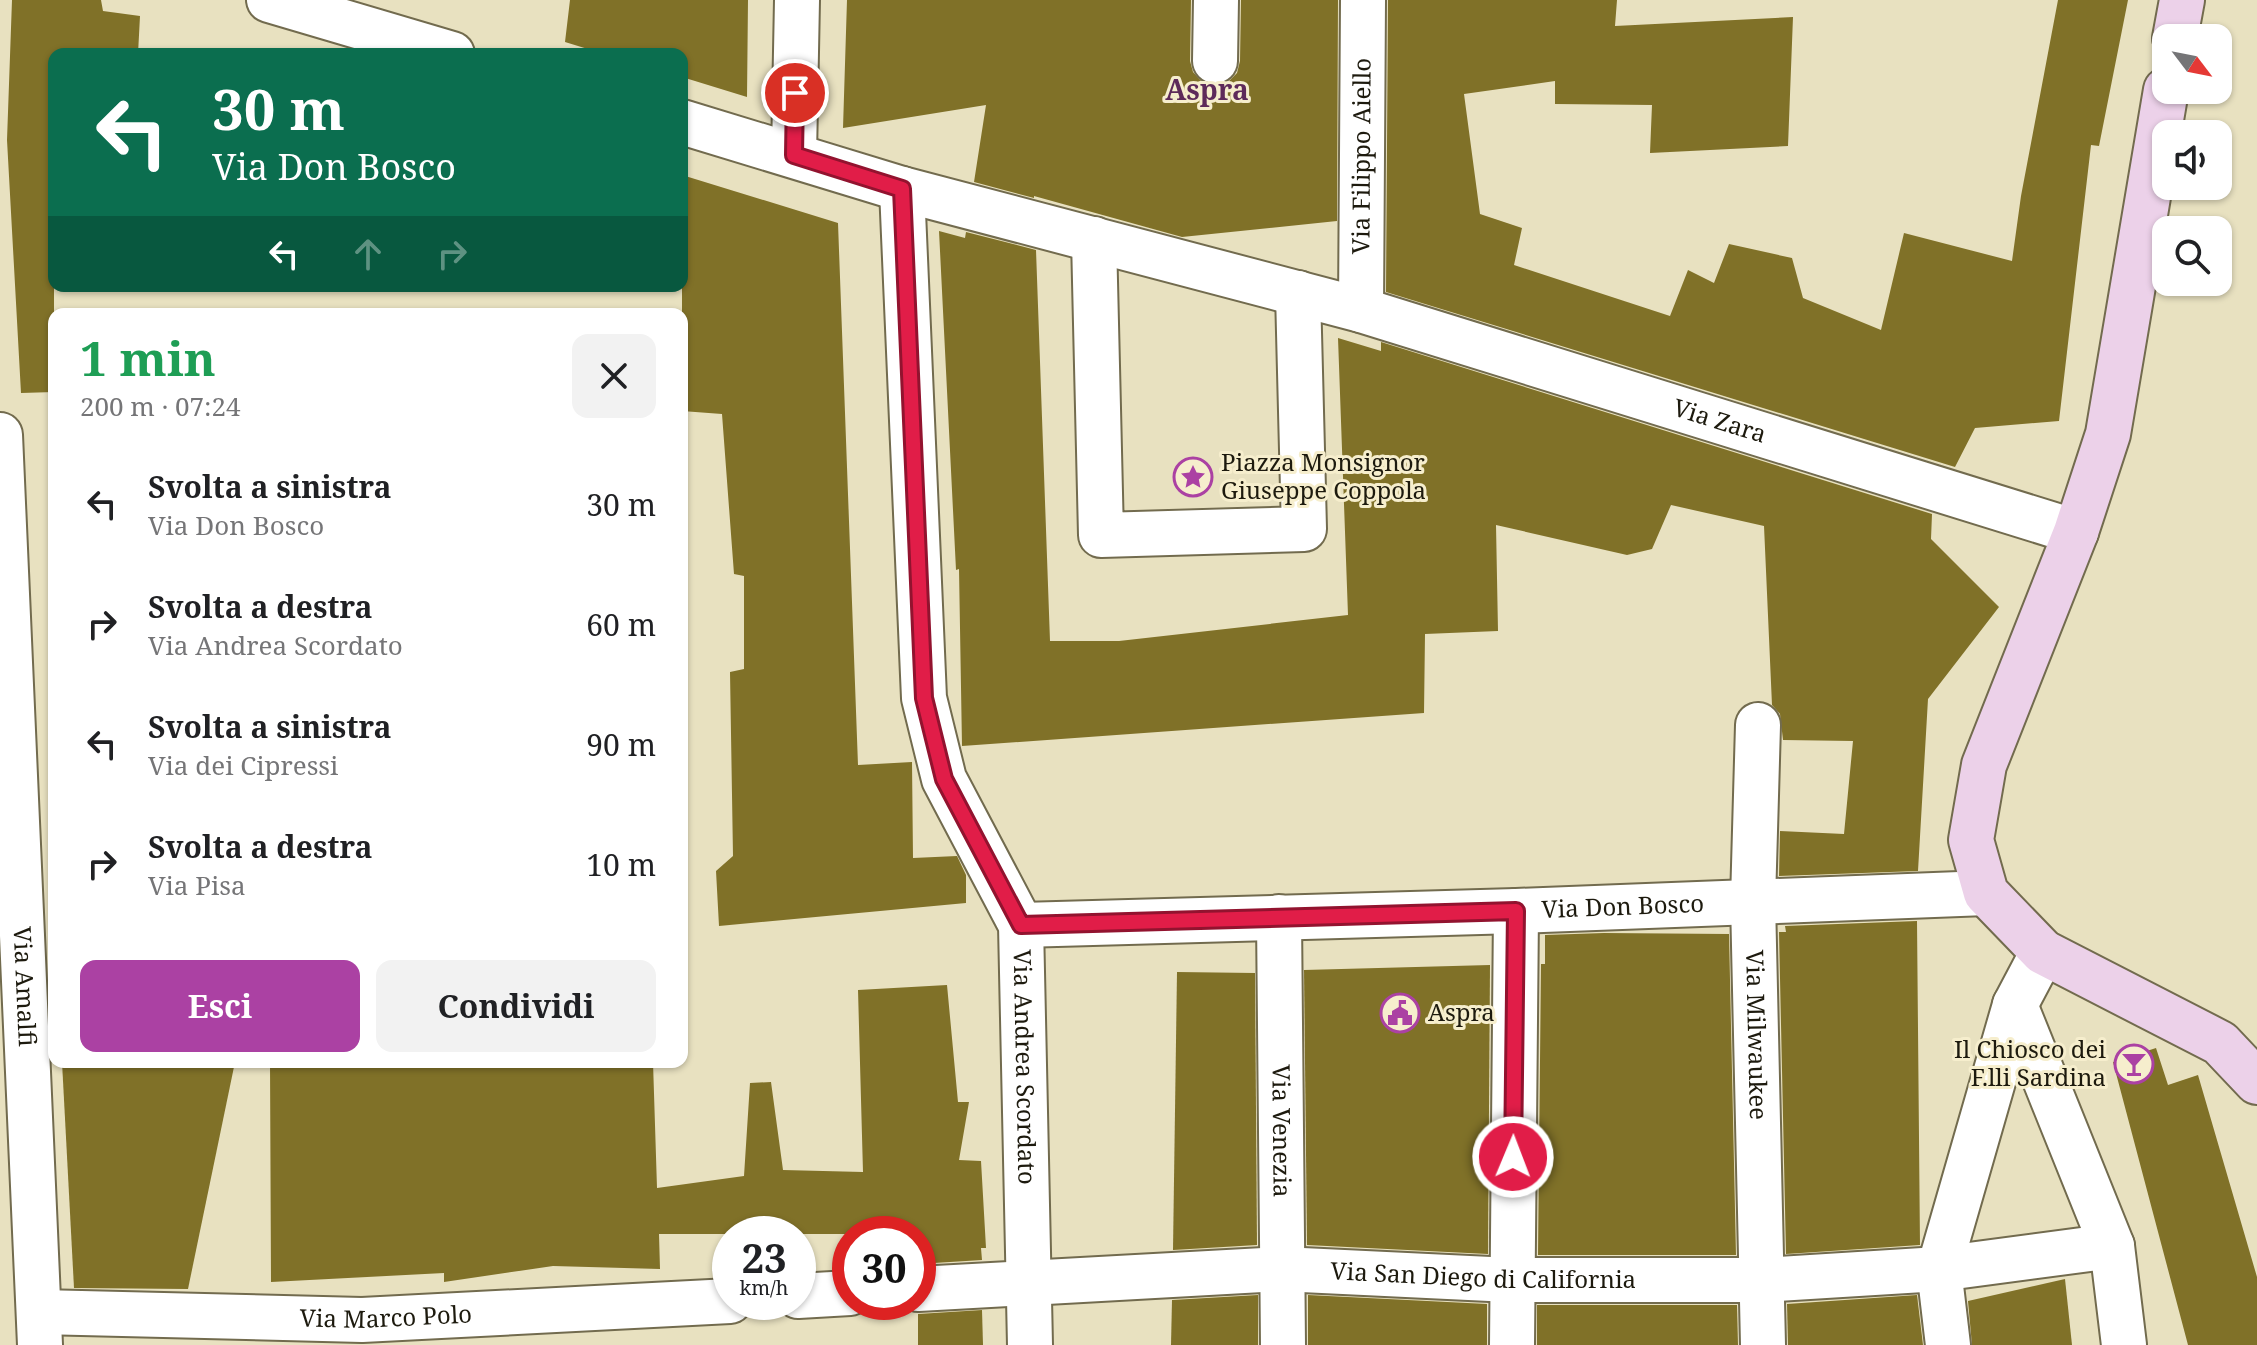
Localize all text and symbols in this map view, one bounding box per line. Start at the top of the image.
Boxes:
north arrow [2152,24,2232,104]
map controls [2152,24,2232,296]
street label: Via Filippo Aiello [1343,58,1378,254]
pin [761,59,829,127]
text: 30 m [212,70,345,146]
district label: Aspra [1165,70,1249,108]
icon: arrive [773,71,817,115]
icon: left [80,80,184,184]
button: sound [2152,120,2232,200]
text: Via Don Bosco [212,142,456,191]
button: search [2152,216,2232,296]
icon: left [262,232,306,276]
icon: ahead [346,232,390,276]
icon: right [430,232,474,276]
text: 1 min [80,325,216,390]
button: close [572,334,656,418]
text: 200 m · 07:24 [80,388,241,424]
street label: Via Zara [1669,390,1771,450]
place label: Piazza Monsignor Giuseppe Coppola [1221,445,1426,506]
place icon: Piazza Monsignor Giuseppe Coppola [1172,456,1214,498]
text: Svolta a sinistra [148,466,392,507]
icon: left [80,482,124,526]
text: 30 m [586,484,656,525]
text: Via Don Bosco [148,507,324,543]
text: Svolta a destra [148,586,373,627]
icon: right [80,602,124,646]
text: 60 m [586,604,656,645]
text: Via Andrea Scordato [148,627,403,663]
text: Svolta a sinistra [148,706,392,747]
icon: left [80,722,124,766]
text: 90 m [586,724,656,765]
text: Via dei Cipressi [148,747,338,783]
text: Svolta a destra [148,826,373,867]
icon: right [80,842,124,886]
text: 10 m [586,844,656,885]
text: Via Pisa [148,867,246,903]
street label: Via Don Bosco [1541,886,1705,925]
street label: Via Amalfi [7,926,45,1047]
street label: Via Andrea Scordato [1007,949,1045,1185]
street label: Via Milwaukee [1739,949,1776,1120]
button: Esci [80,960,360,1052]
button: Condividi [376,960,656,1052]
public building icon: Aspra [1379,992,1421,1034]
place label: Aspra [1428,995,1495,1028]
place label: Il Chiosco dei F.lli Sardina [1954,1032,2106,1093]
bar icon: Il Chiosco dei F.lli Sardina [2113,1043,2155,1085]
street label: Via Venezia [1265,1064,1300,1198]
position arrow [1471,1115,1555,1199]
speed limit sign: 30 [832,1216,936,1320]
text: 23 [741,1230,787,1285]
street label: Via San Diego di California [1330,1253,1636,1295]
text: km/h [739,1274,789,1301]
street label: Via Marco Polo [299,1296,473,1335]

